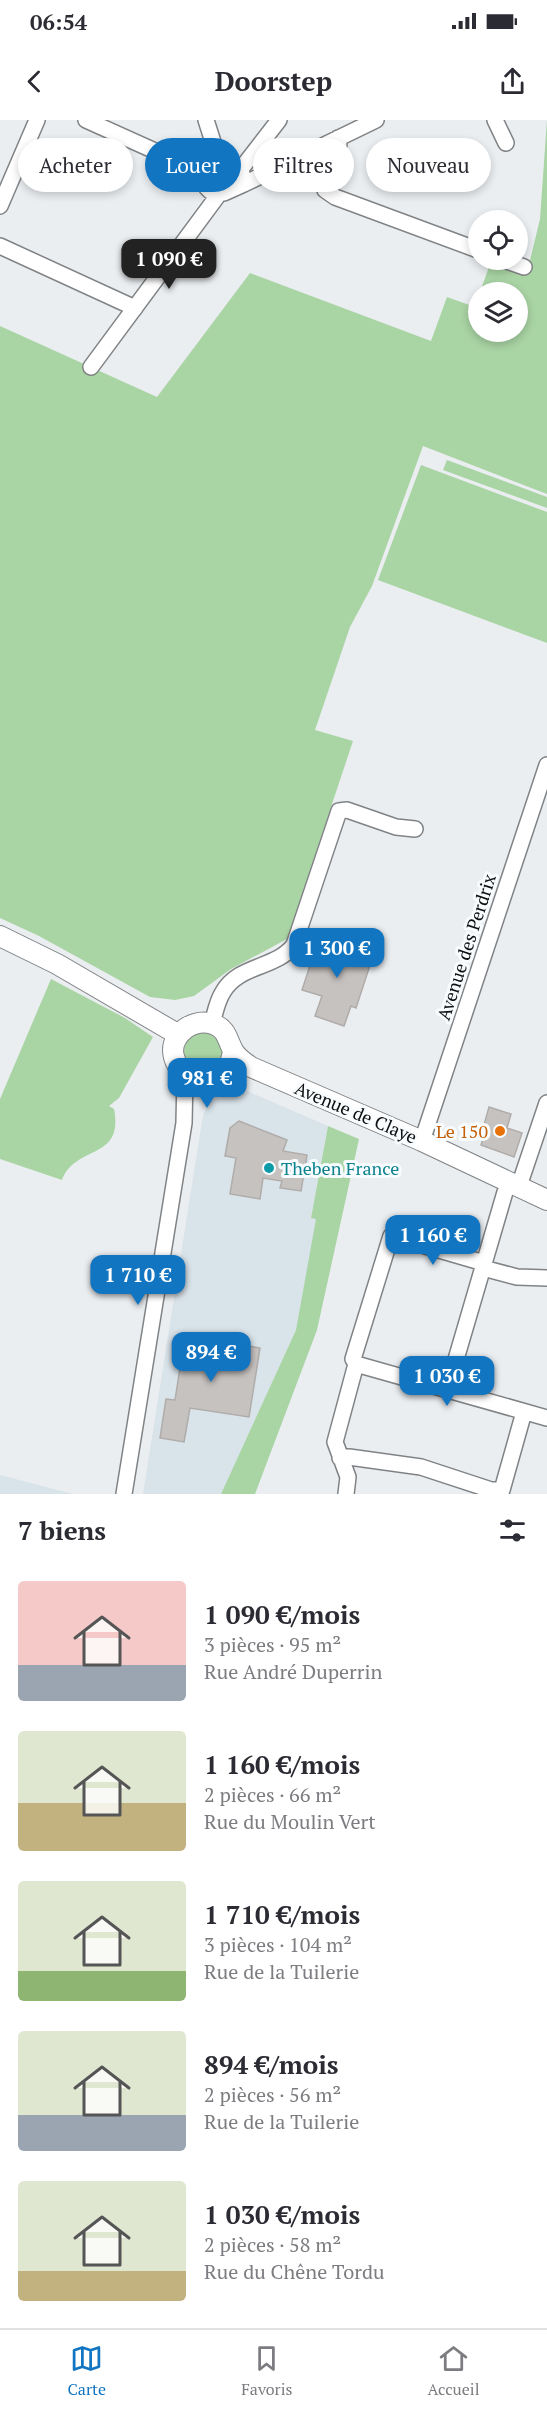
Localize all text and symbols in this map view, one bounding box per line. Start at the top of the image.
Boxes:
text: 06:54 [30,7,87,36]
text: Doorstep [215,63,332,99]
icon: back [18,65,51,98]
icon: share [496,65,529,98]
chip: Acheter [18,138,133,192]
chip: Louer [145,138,241,192]
chip: Filtres [253,138,354,192]
chip: Nouveau [366,138,491,192]
map controls [468,210,528,342]
button: locate [468,210,528,270]
pin: 1 090 € [114,239,224,290]
text: 1 090 € [135,245,203,272]
button: layers [468,282,528,342]
street label: Avenue des Perdrix [431,870,501,1023]
pin: 1 300 € [282,928,392,979]
text: 1 300 € [303,934,371,961]
pin: 981 € [165,1058,249,1109]
text: 981 € [182,1064,232,1091]
street label: Avenue de Claye [291,1075,421,1149]
place label: Le 150 [436,1119,488,1143]
marker: Le 150 [493,1124,507,1138]
place label: Theben France [281,1156,399,1180]
marker: Theben France [262,1161,276,1175]
pin: 1 160 € [378,1215,488,1266]
text: 1 160 € [399,1221,467,1248]
pin: 1 710 € [83,1255,193,1306]
text: 1 710 € [104,1261,172,1288]
pin: 894 € [169,1332,253,1383]
text: 894 € [186,1338,236,1365]
pin: 1 030 € [392,1356,502,1407]
text: 1 030 € [413,1362,481,1389]
text: 7 biens [18,1513,106,1547]
icon: filters [496,1514,529,1547]
text: 1 090 €/mois [204,1597,360,1631]
icon: home [66,1605,138,1677]
text: 3 pièces · 95 m² [204,1631,341,1658]
text: Rue André Duperrin [204,1658,382,1685]
text: 1 160 €/mois [204,1747,360,1781]
icon: home [66,1755,138,1827]
text: 2 pièces · 66 m² [204,1781,341,1808]
text: Rue du Moulin Vert [204,1808,376,1835]
text: 1 710 €/mois [204,1897,360,1931]
icon: home [66,1905,138,1977]
text: 3 pièces · 104 m² [204,1931,352,1958]
text: Rue de la Tuilerie [204,1958,359,1985]
text: 894 €/mois [204,2047,339,2081]
icon: home [66,2055,138,2127]
text: 2 pièces · 56 m² [204,2081,341,2108]
text: Rue de la Tuilerie [204,2108,359,2135]
text: 1 030 €/mois [204,2197,360,2231]
icon: home [66,2205,138,2277]
text: 2 pièces · 58 m² [204,2231,341,2258]
text: Rue du Chêne Tordu [204,2258,385,2285]
tab: Carte [68,2342,106,2400]
tab: Favoris [241,2342,293,2400]
tab: Accueil [428,2342,479,2400]

